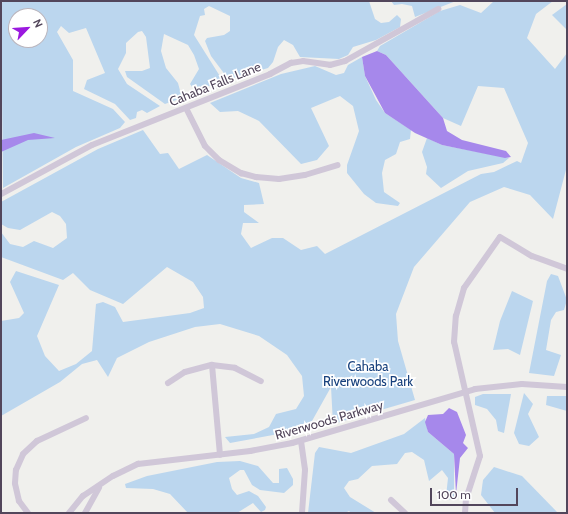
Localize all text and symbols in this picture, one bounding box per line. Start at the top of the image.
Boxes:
north arrow [8,8,48,48]
text: N [30,17,46,30]
street label: Cahaba Falls Lane [167,59,263,109]
park label: Cahaba Riverwoods Park [323,359,413,390]
street label: Riverwoods Parkway [273,397,385,443]
scale bar [432,480,520,506]
text: 100 m [437,487,471,502]

